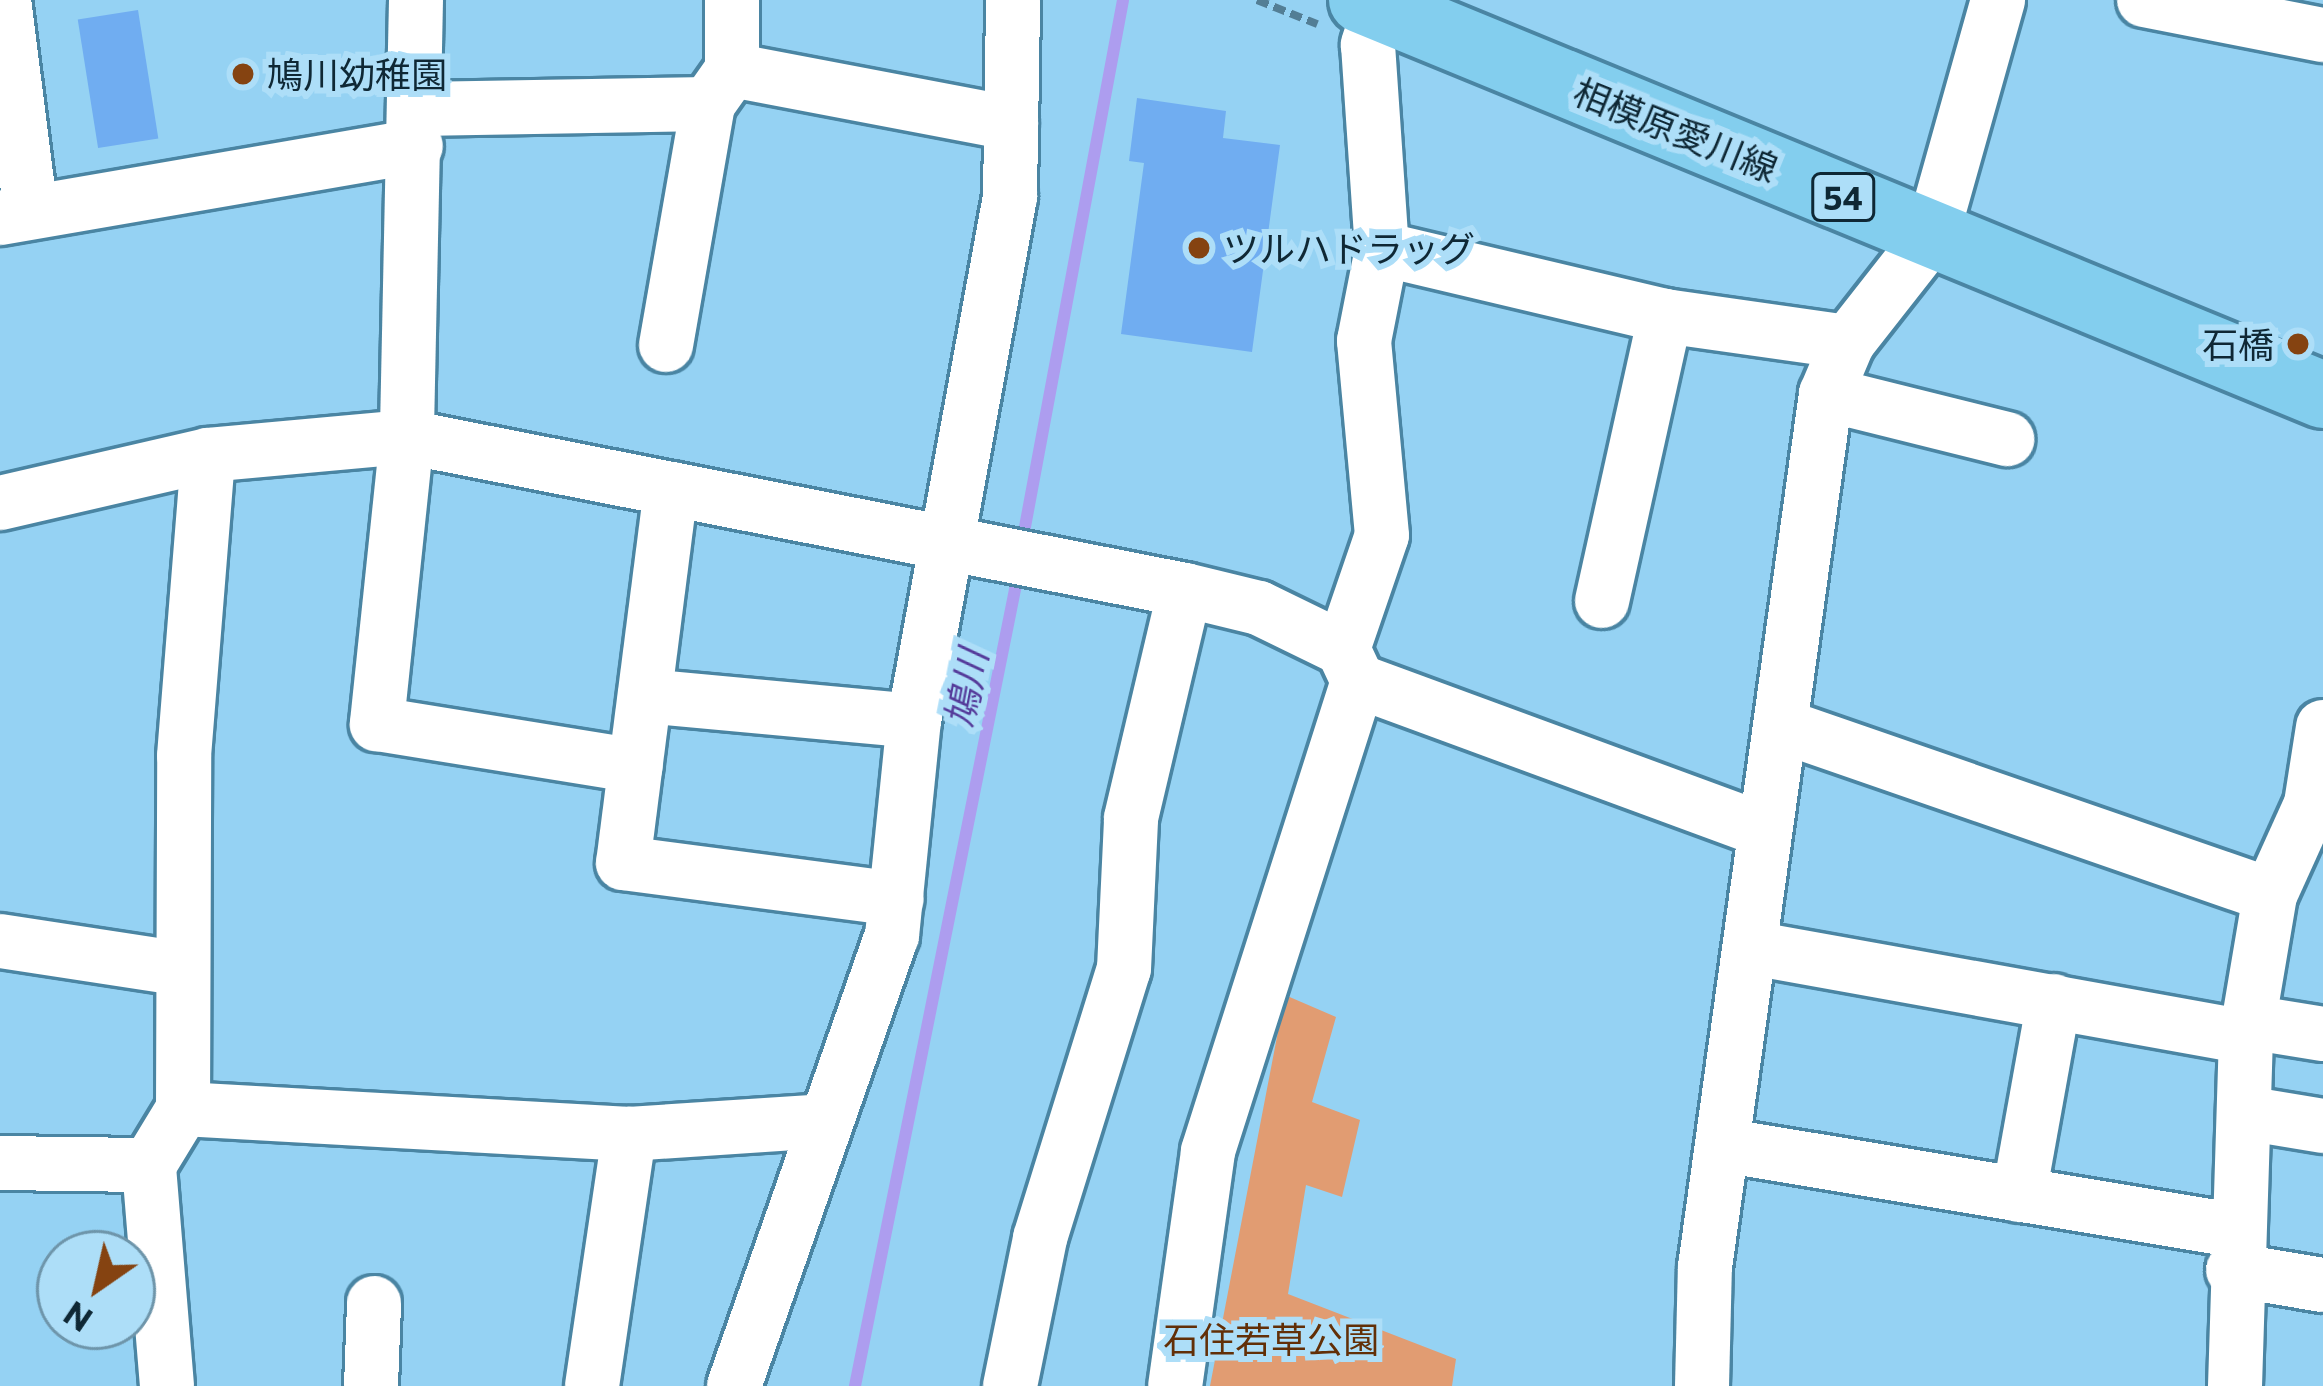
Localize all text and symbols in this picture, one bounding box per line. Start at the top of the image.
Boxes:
place label: 鳩川幼稚園 [267,52,447,96]
marker: 鳩川幼稚園 [230,61,256,87]
street label: 相模原愛川線 [1568,69,1784,189]
road number: 54 [1810,170,1876,224]
place label: ツルハドラッグ [1223,226,1475,270]
marker: ツルハドラッグ [1186,235,1212,261]
place label: 石橋 [2202,322,2274,366]
marker: 石橋 [2285,331,2311,357]
water label: 鳩川 [935,645,995,731]
north arrow [36,1230,156,1350]
text: N [56,1294,99,1342]
park label: 石住若草公園 [1163,1317,1379,1361]

